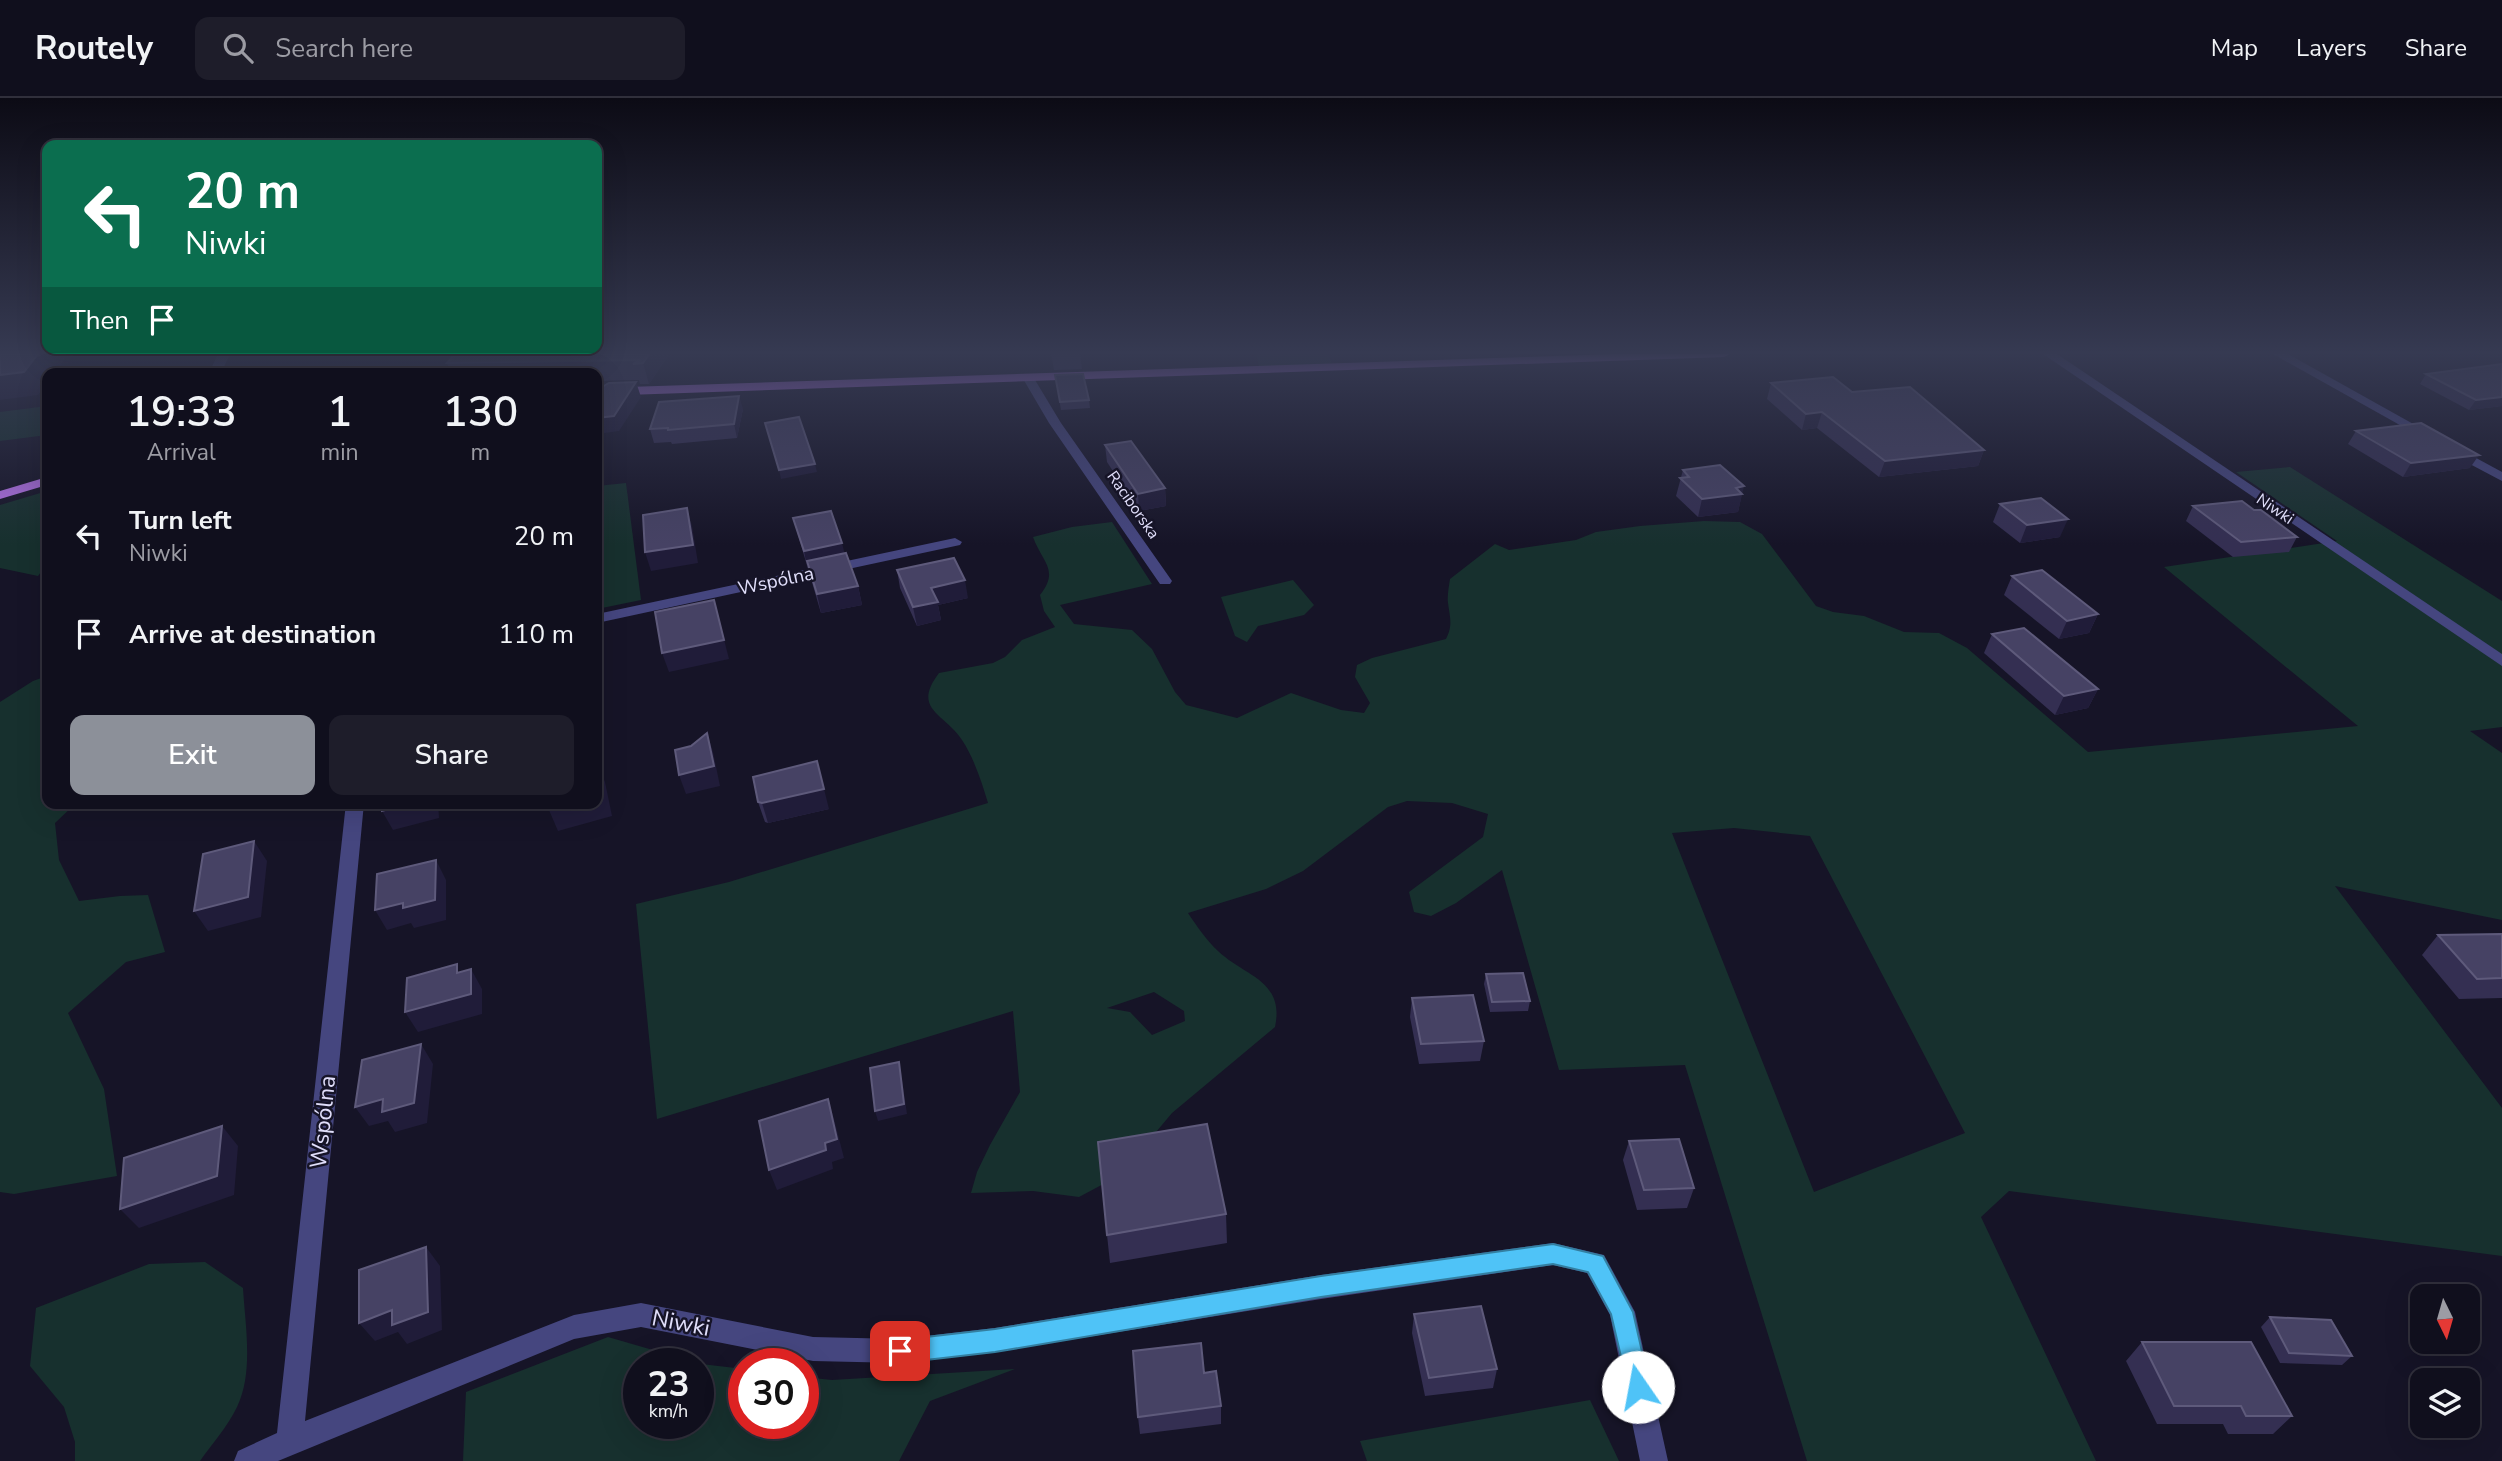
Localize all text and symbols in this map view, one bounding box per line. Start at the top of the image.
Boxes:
search box [195,17,685,80]
text: Routely [35,26,153,71]
icon: search [219,29,257,67]
text: Search here [275,31,413,66]
text: Map [2211,32,2258,64]
text: Layers [2296,32,2367,64]
text: Share [2405,32,2467,64]
text: 20 m [185,158,300,225]
icon: left [70,168,161,259]
text: Niwki [185,222,266,265]
icon: arrive [143,301,181,339]
text: Then [70,303,129,338]
text: 19:33 [126,384,237,441]
text: 1 [327,384,352,441]
text: 130 [442,384,518,441]
text: Arrival [147,437,216,468]
text: min [321,437,359,468]
text: m [470,437,490,468]
street label: Raciborska [1102,467,1164,543]
street label: Niwki [2252,488,2298,530]
text: Turn left [129,503,232,538]
icon: left [70,517,108,555]
text: 20 m [514,519,574,554]
text: Niwki [129,538,188,569]
street label: Wspólna [736,560,816,602]
icon: arrive [70,615,108,653]
text: Arrive at destination [129,617,376,652]
text: 110 m [498,617,574,652]
button: Exit [70,715,315,795]
button: Share [329,715,574,795]
street label: Wspólna [303,1074,343,1170]
north arrow [2410,1284,2480,1354]
map controls [2410,1284,2480,1438]
street label: Niwki [649,1302,713,1344]
pin [870,1321,930,1381]
icon: arrive [881,1332,919,1370]
speed limit sign: 30 [728,1348,819,1439]
position arrow [1601,1350,1675,1424]
text: 23 [647,1361,690,1408]
button: layers [2410,1368,2480,1438]
text: km/h [649,1399,688,1423]

